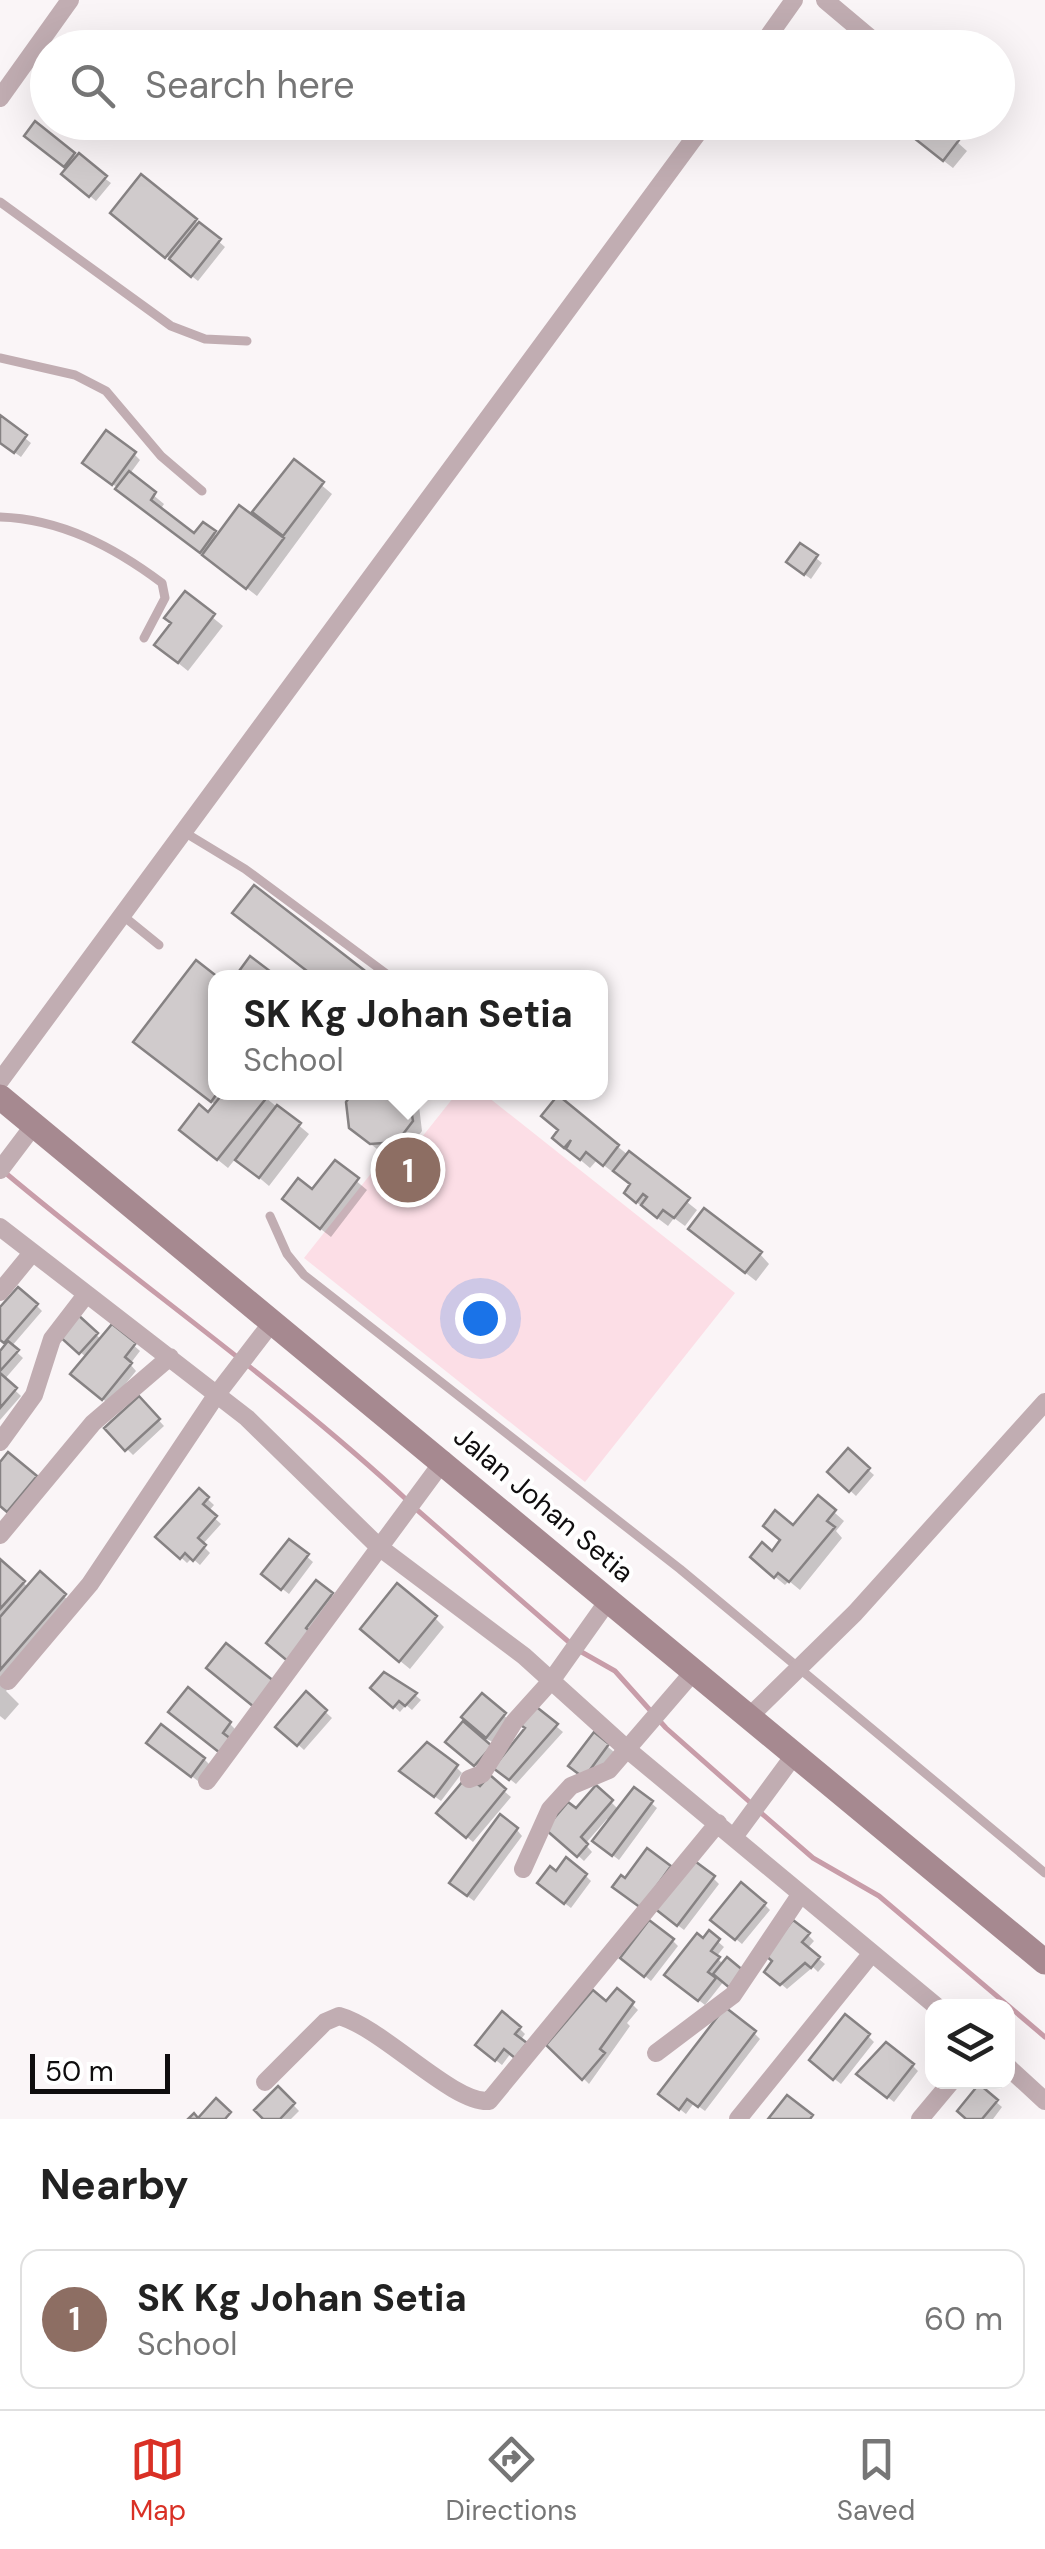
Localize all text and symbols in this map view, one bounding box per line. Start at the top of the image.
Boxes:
search box [30,30,1015,140]
icon: search [65,58,120,113]
text: Search here [145,60,355,110]
popup [208,970,608,1100]
text: SK Kg Johan Setia [243,989,573,1039]
text: School [243,1039,344,1081]
pin: 1 [376,1132,440,1208]
your location [455,1293,506,1344]
street label: Jalan Johan Setia [446,1418,641,1591]
map controls [925,1999,1015,2089]
button: layers [925,1999,1015,2089]
scale bar [30,2049,170,2094]
text: 50 m [45,2053,114,2090]
text: Nearby [40,2157,189,2212]
text: SK Kg Johan Setia [137,2273,467,2323]
text: 1 [69,2298,80,2340]
text: 60 m [924,2298,1003,2340]
text: School [137,2323,237,2365]
tab: Map [130,2432,186,2529]
tab: Directions [446,2432,577,2529]
tab: Saved [837,2432,915,2529]

